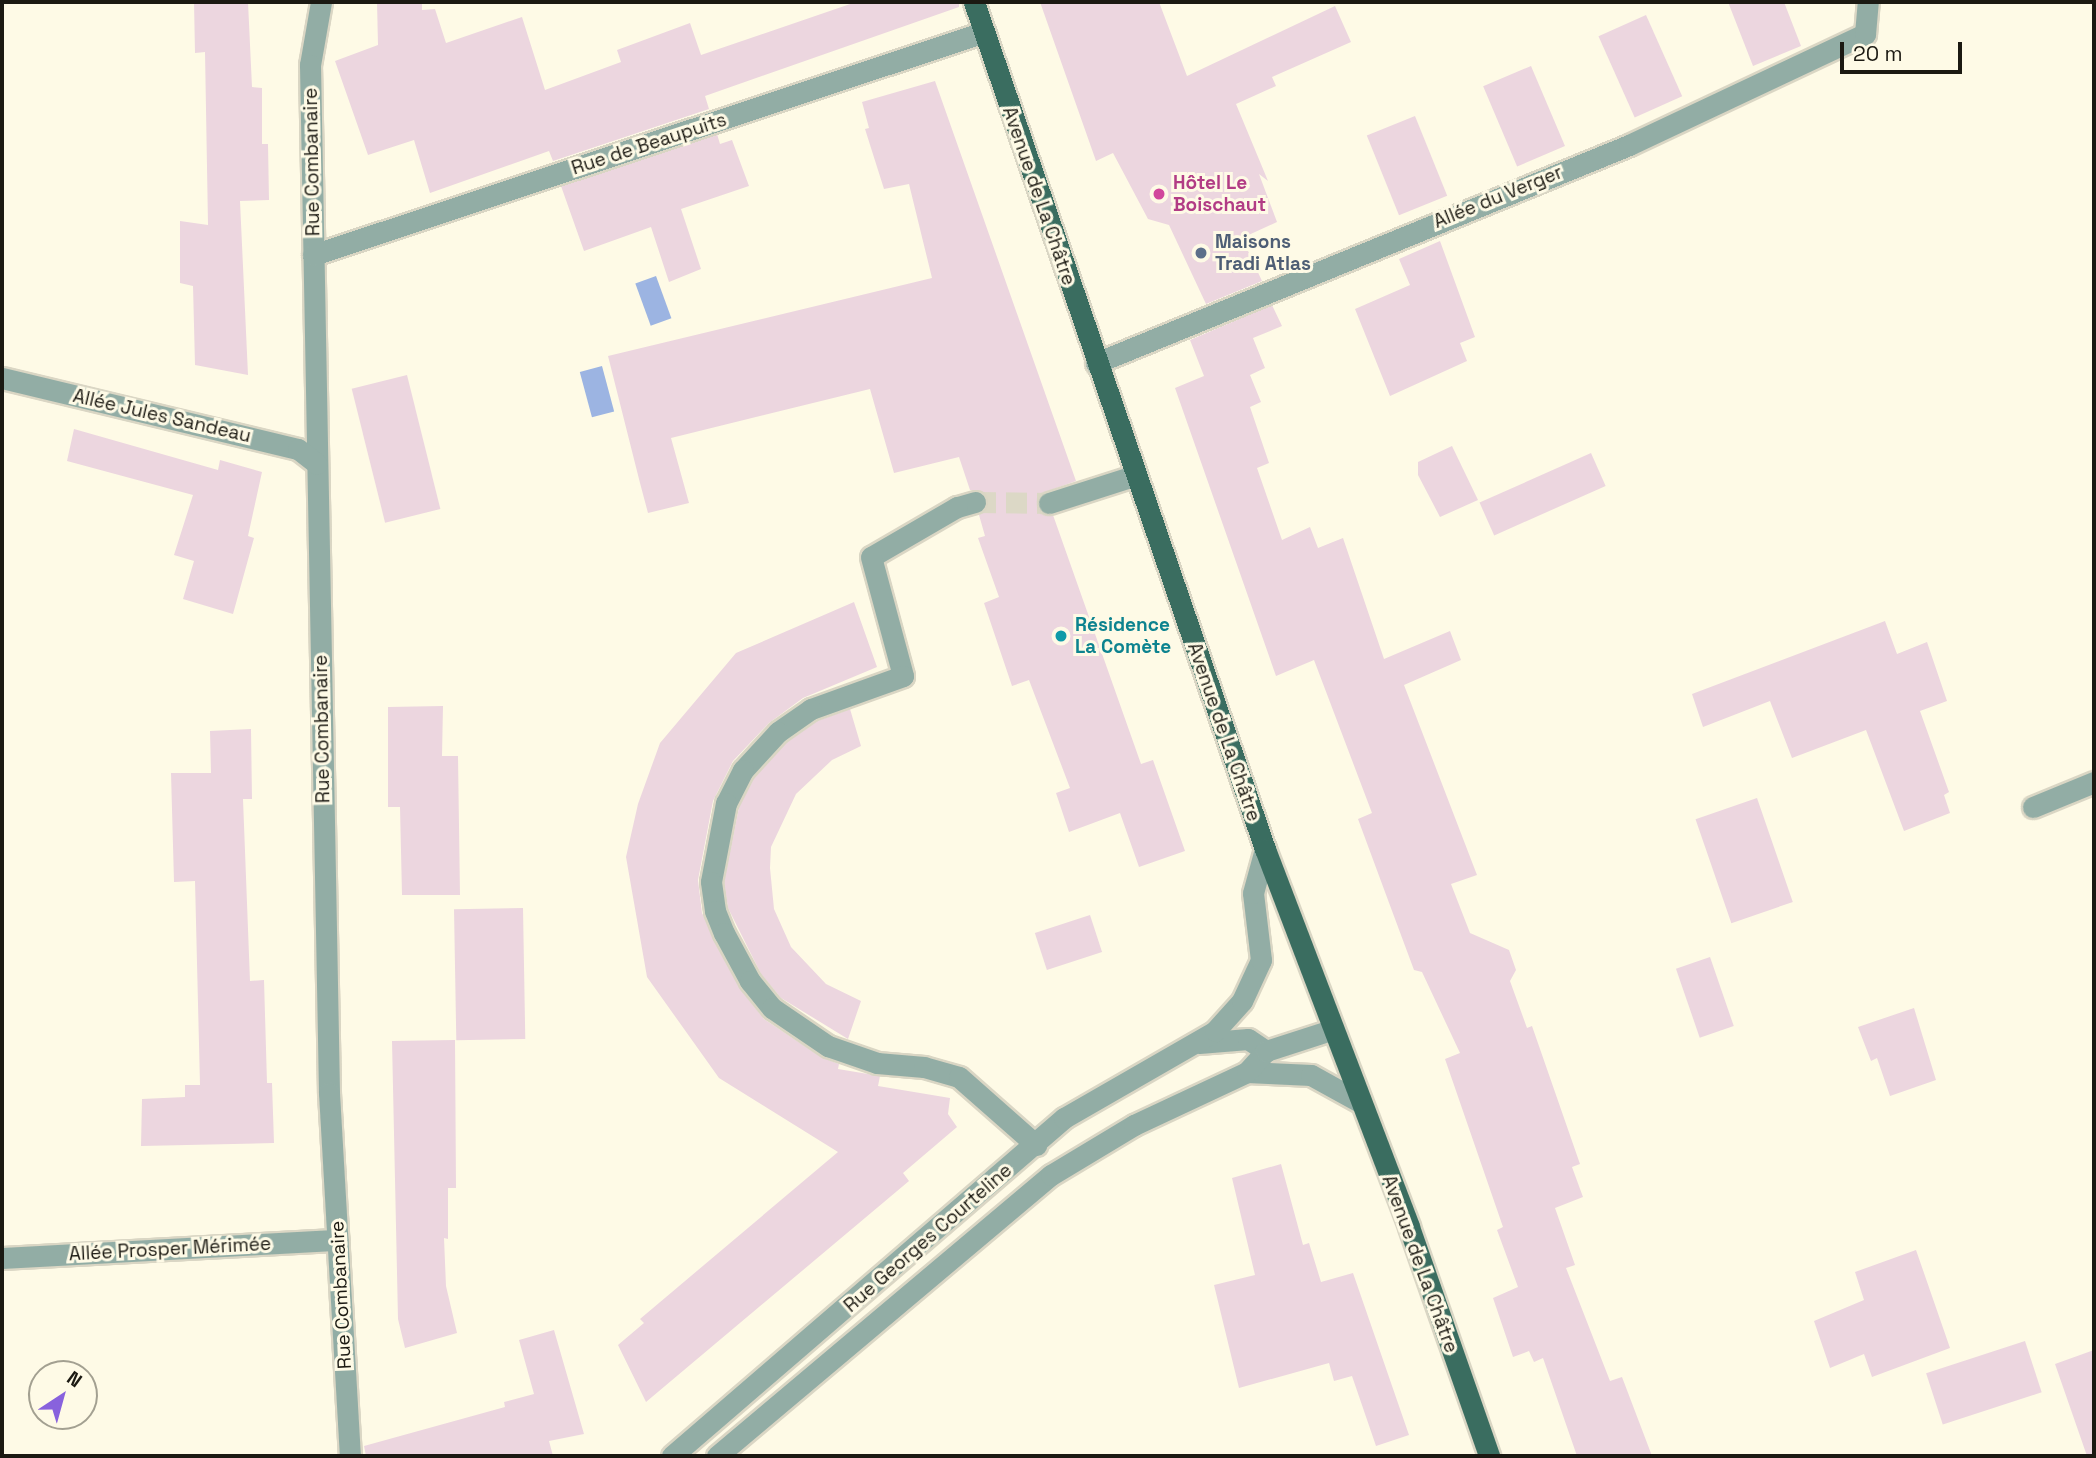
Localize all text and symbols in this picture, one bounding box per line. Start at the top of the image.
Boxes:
scale bar [1844,28,1966,72]
text: 20 m [1853,40,1903,67]
street label: Rue Combanaire [299,88,325,236]
street label: Avenue de La Châtre [998,104,1080,288]
street label: Rue de Beaupuits [569,108,729,180]
street label: Allée du Verger [1430,161,1566,233]
place label: Hôtel Le Boischaut [1173,172,1266,216]
marker: Hôtel Le Boischaut [1151,186,1167,202]
place label: Maisons Tradi Atlas [1215,231,1311,275]
marker: Maisons Tradi Atlas [1193,245,1209,261]
street label: Allée Jules Sandeau [71,384,253,448]
place label: Résidence La Comète [1075,614,1171,658]
marker: Résidence La Comète [1053,628,1069,644]
street label: Avenue de La Châtre [1183,640,1265,824]
street label: Rue Combanaire [309,655,335,803]
street label: Rue Georges Courteline [839,1159,1017,1317]
street label: Avenue de La Châtre [1377,1172,1463,1356]
street label: Rue Combanaire [326,1220,356,1370]
street label: Allée Prosper Mérimée [68,1232,272,1266]
north arrow [28,1360,98,1430]
text: N [62,1365,87,1393]

